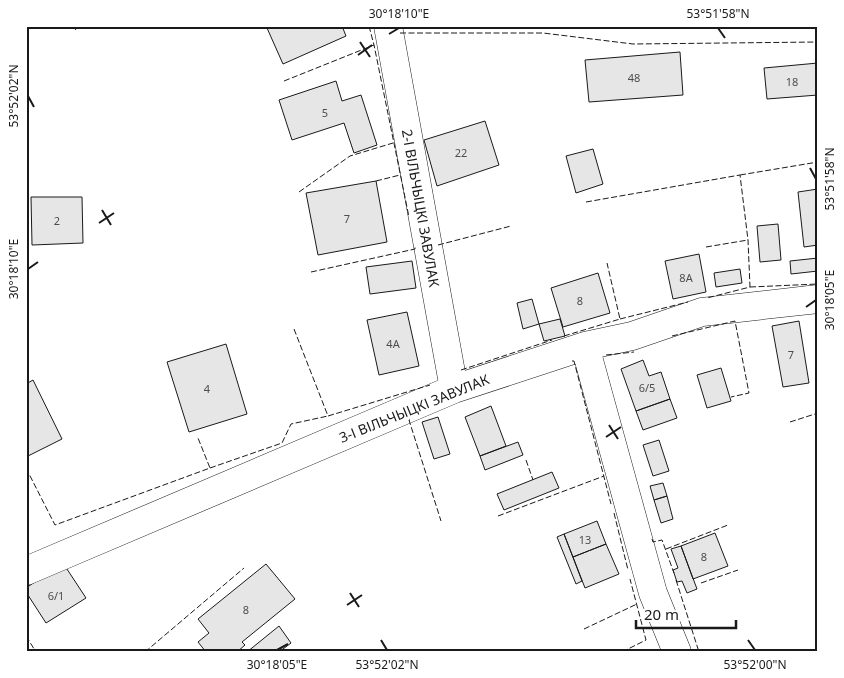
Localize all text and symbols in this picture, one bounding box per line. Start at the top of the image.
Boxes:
text: 30°18'10"E [369,5,429,22]
text: 53°51'58"N [686,5,750,22]
text: 53°52'02"N [5,64,22,128]
house number: 48 [628,70,640,85]
house number: 18 [786,74,798,89]
house number: 5 [322,105,328,120]
street label: 2-І ВІЛЬЧЫЦКІ ЗАВУЛАК [398,128,444,289]
house number: 22 [455,145,467,160]
text: 53°51'58"N [821,147,838,211]
house number: 7 [344,211,350,226]
house number: 2 [54,213,60,228]
text: 30°18'10"E [5,239,22,299]
house number: 8А [679,270,694,285]
text: 30°18'05"E [821,270,838,330]
house number: 8 [577,293,583,308]
house number: 4А [386,336,401,351]
house number: 7 [788,347,794,362]
street label: 3-І ВІЛЬЧЫЦКІ ЗАВУЛАК [336,369,492,447]
house number: 6/5 [639,380,655,395]
house number: 4 [204,381,211,396]
house number: 13 [579,532,591,547]
house number: 8 [701,549,707,564]
house number: 6/1 [48,588,64,603]
scale bar [636,598,736,630]
house number: 8 [243,602,249,617]
text: 20 m [644,604,679,624]
text: 30°18'05"E [247,656,307,673]
text: 53°52'02"N [355,656,419,673]
text: 53°52'00"N [723,656,787,673]

